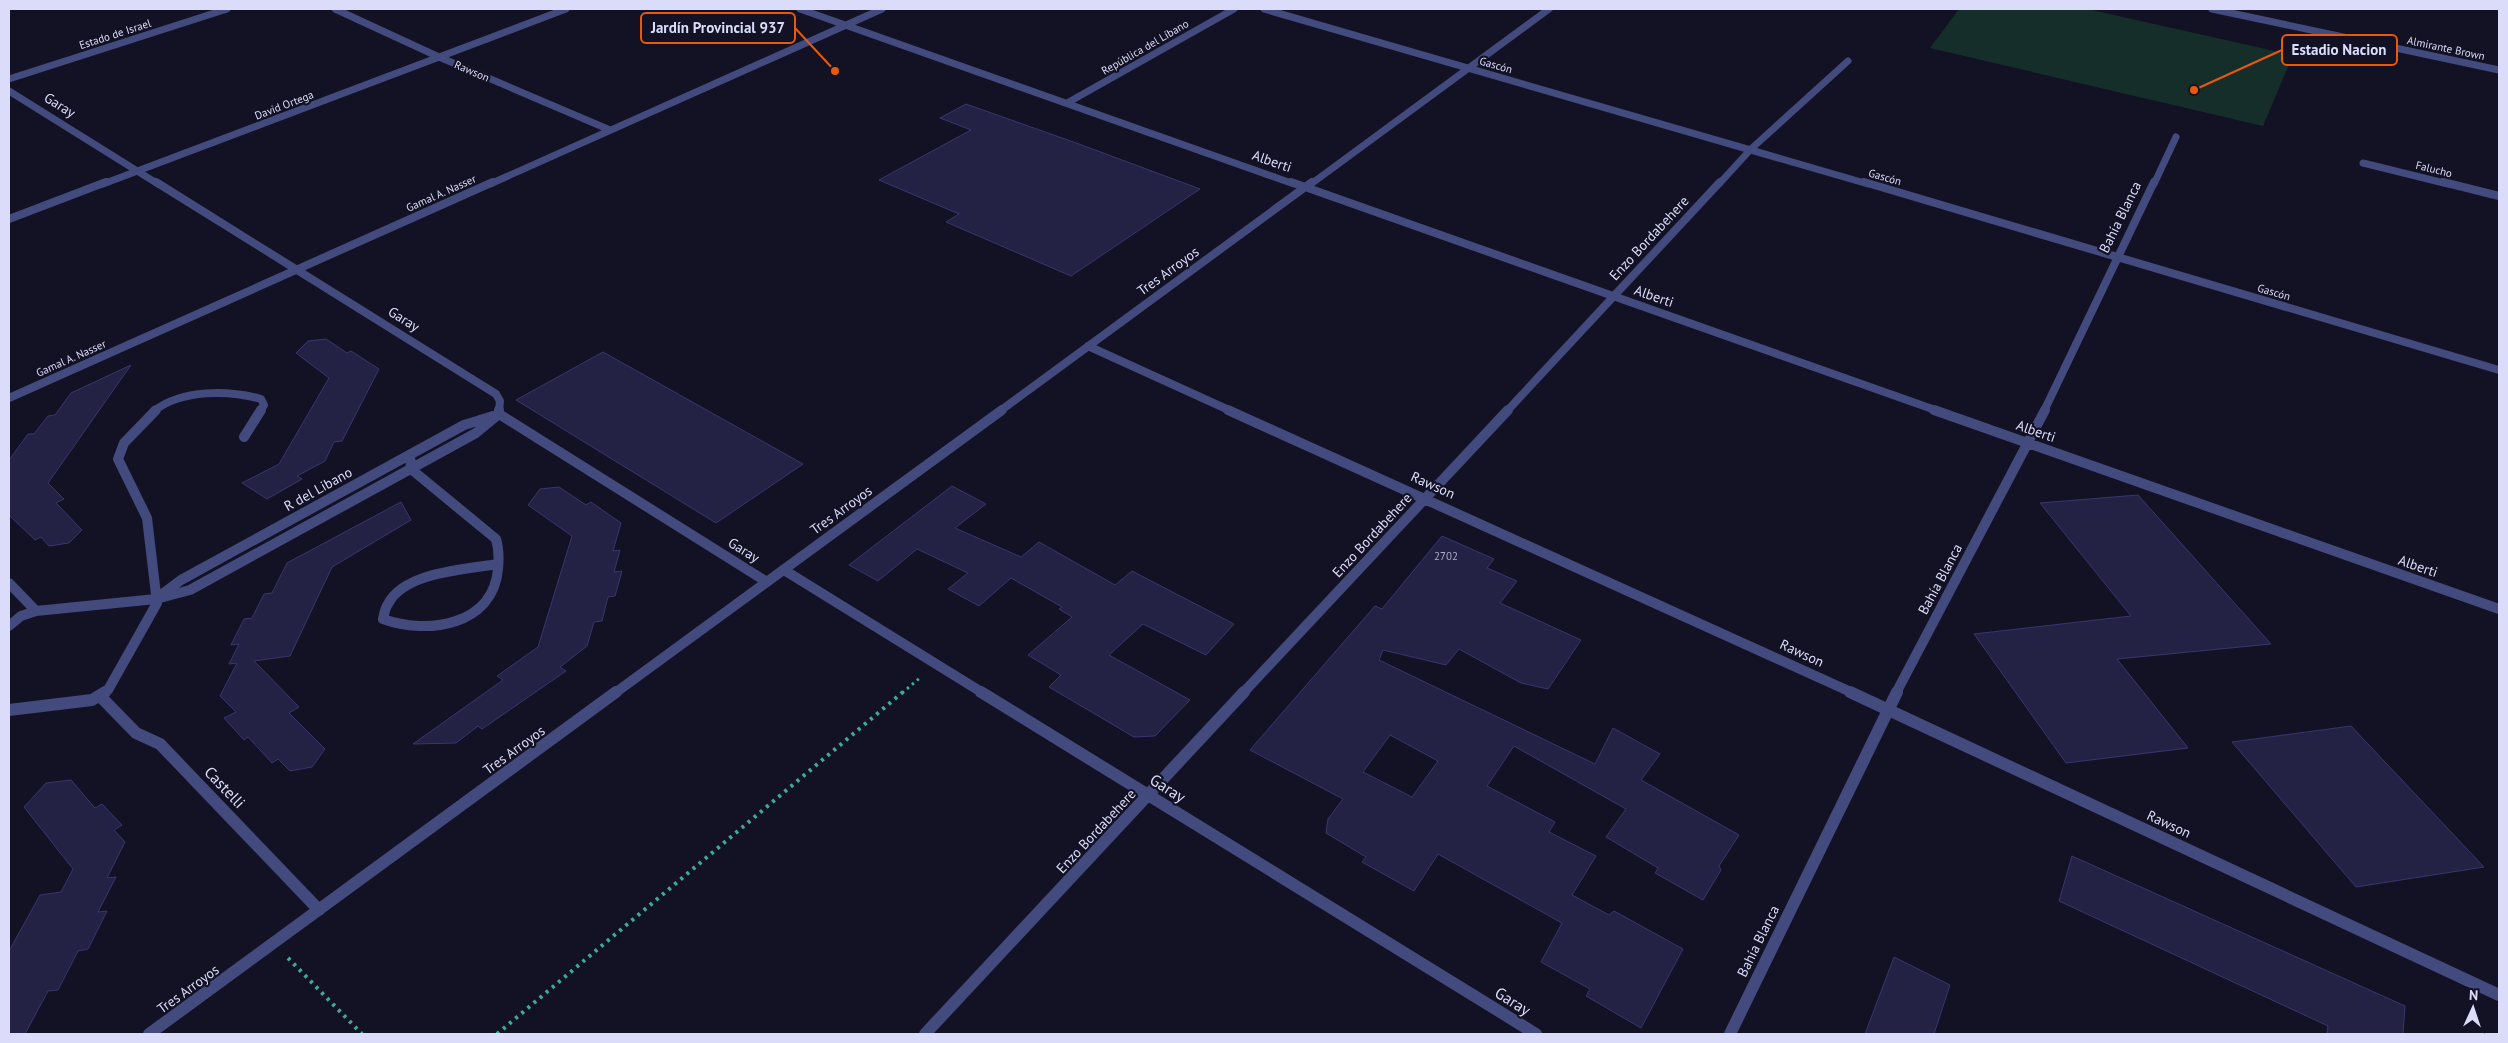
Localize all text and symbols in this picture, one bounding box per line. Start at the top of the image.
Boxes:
callout: Jardín Provincial 937 [641,13,795,43]
street label: Estado de Israel [77,16,153,52]
street label: República del Líbano [1099,16,1191,78]
text: Jardín Provincial 937 [650,18,785,37]
street label: Almirante Brown [2406,33,2486,63]
callout: Estadio Nacion [2282,35,2397,65]
text: Estadio Nacion [2292,40,2386,59]
street label: Gascón [1478,54,1514,76]
street label: Rawson [452,57,492,85]
street label: David Ortega [253,87,315,123]
street label: Garay [41,88,79,122]
street label: Alberti [1250,146,1294,176]
street label: Falucho [2414,158,2454,180]
street label: Gascón [1867,166,1903,188]
street label: Gamal A. Nasser [404,171,478,215]
street label: Bahía Blanca [2095,178,2145,256]
street label: Enzo Bordabehere [1605,192,1693,284]
street label: Tres Arroyos [1134,242,1203,299]
street label: Alberti [1632,281,1676,311]
street label: Gascón [2256,281,2292,303]
street label: Garay [385,302,423,336]
street label: Gamal A. Nasser [34,336,108,380]
street label: Alberti [2014,416,2058,446]
street label: R del Libano [281,463,355,515]
street label: Rawson [1408,467,1458,503]
street label: Tres Arroyos [807,481,876,538]
street label: Enzo Bordabehere [1328,489,1416,581]
street label: Garay [725,533,763,567]
street label: Bahía Blanca [1914,541,1966,617]
house number: 2702 [1434,549,1458,563]
street label: Alberti [2396,551,2440,581]
street label: Rawson [1777,635,1827,671]
street label: Tres Arroyos [480,721,549,778]
street label: Castelli [200,762,250,812]
street label: Garay [1146,769,1190,807]
street label: Enzo Bordabehere [1052,785,1140,877]
street label: Rawson [2144,806,2194,842]
street label: Bahía Blanca [1733,902,1783,980]
street label: Tres Arroyos [154,960,223,1017]
street label: Garay [1491,982,1535,1020]
north arrow [2448,983,2498,1033]
text: N [2469,986,2479,1004]

